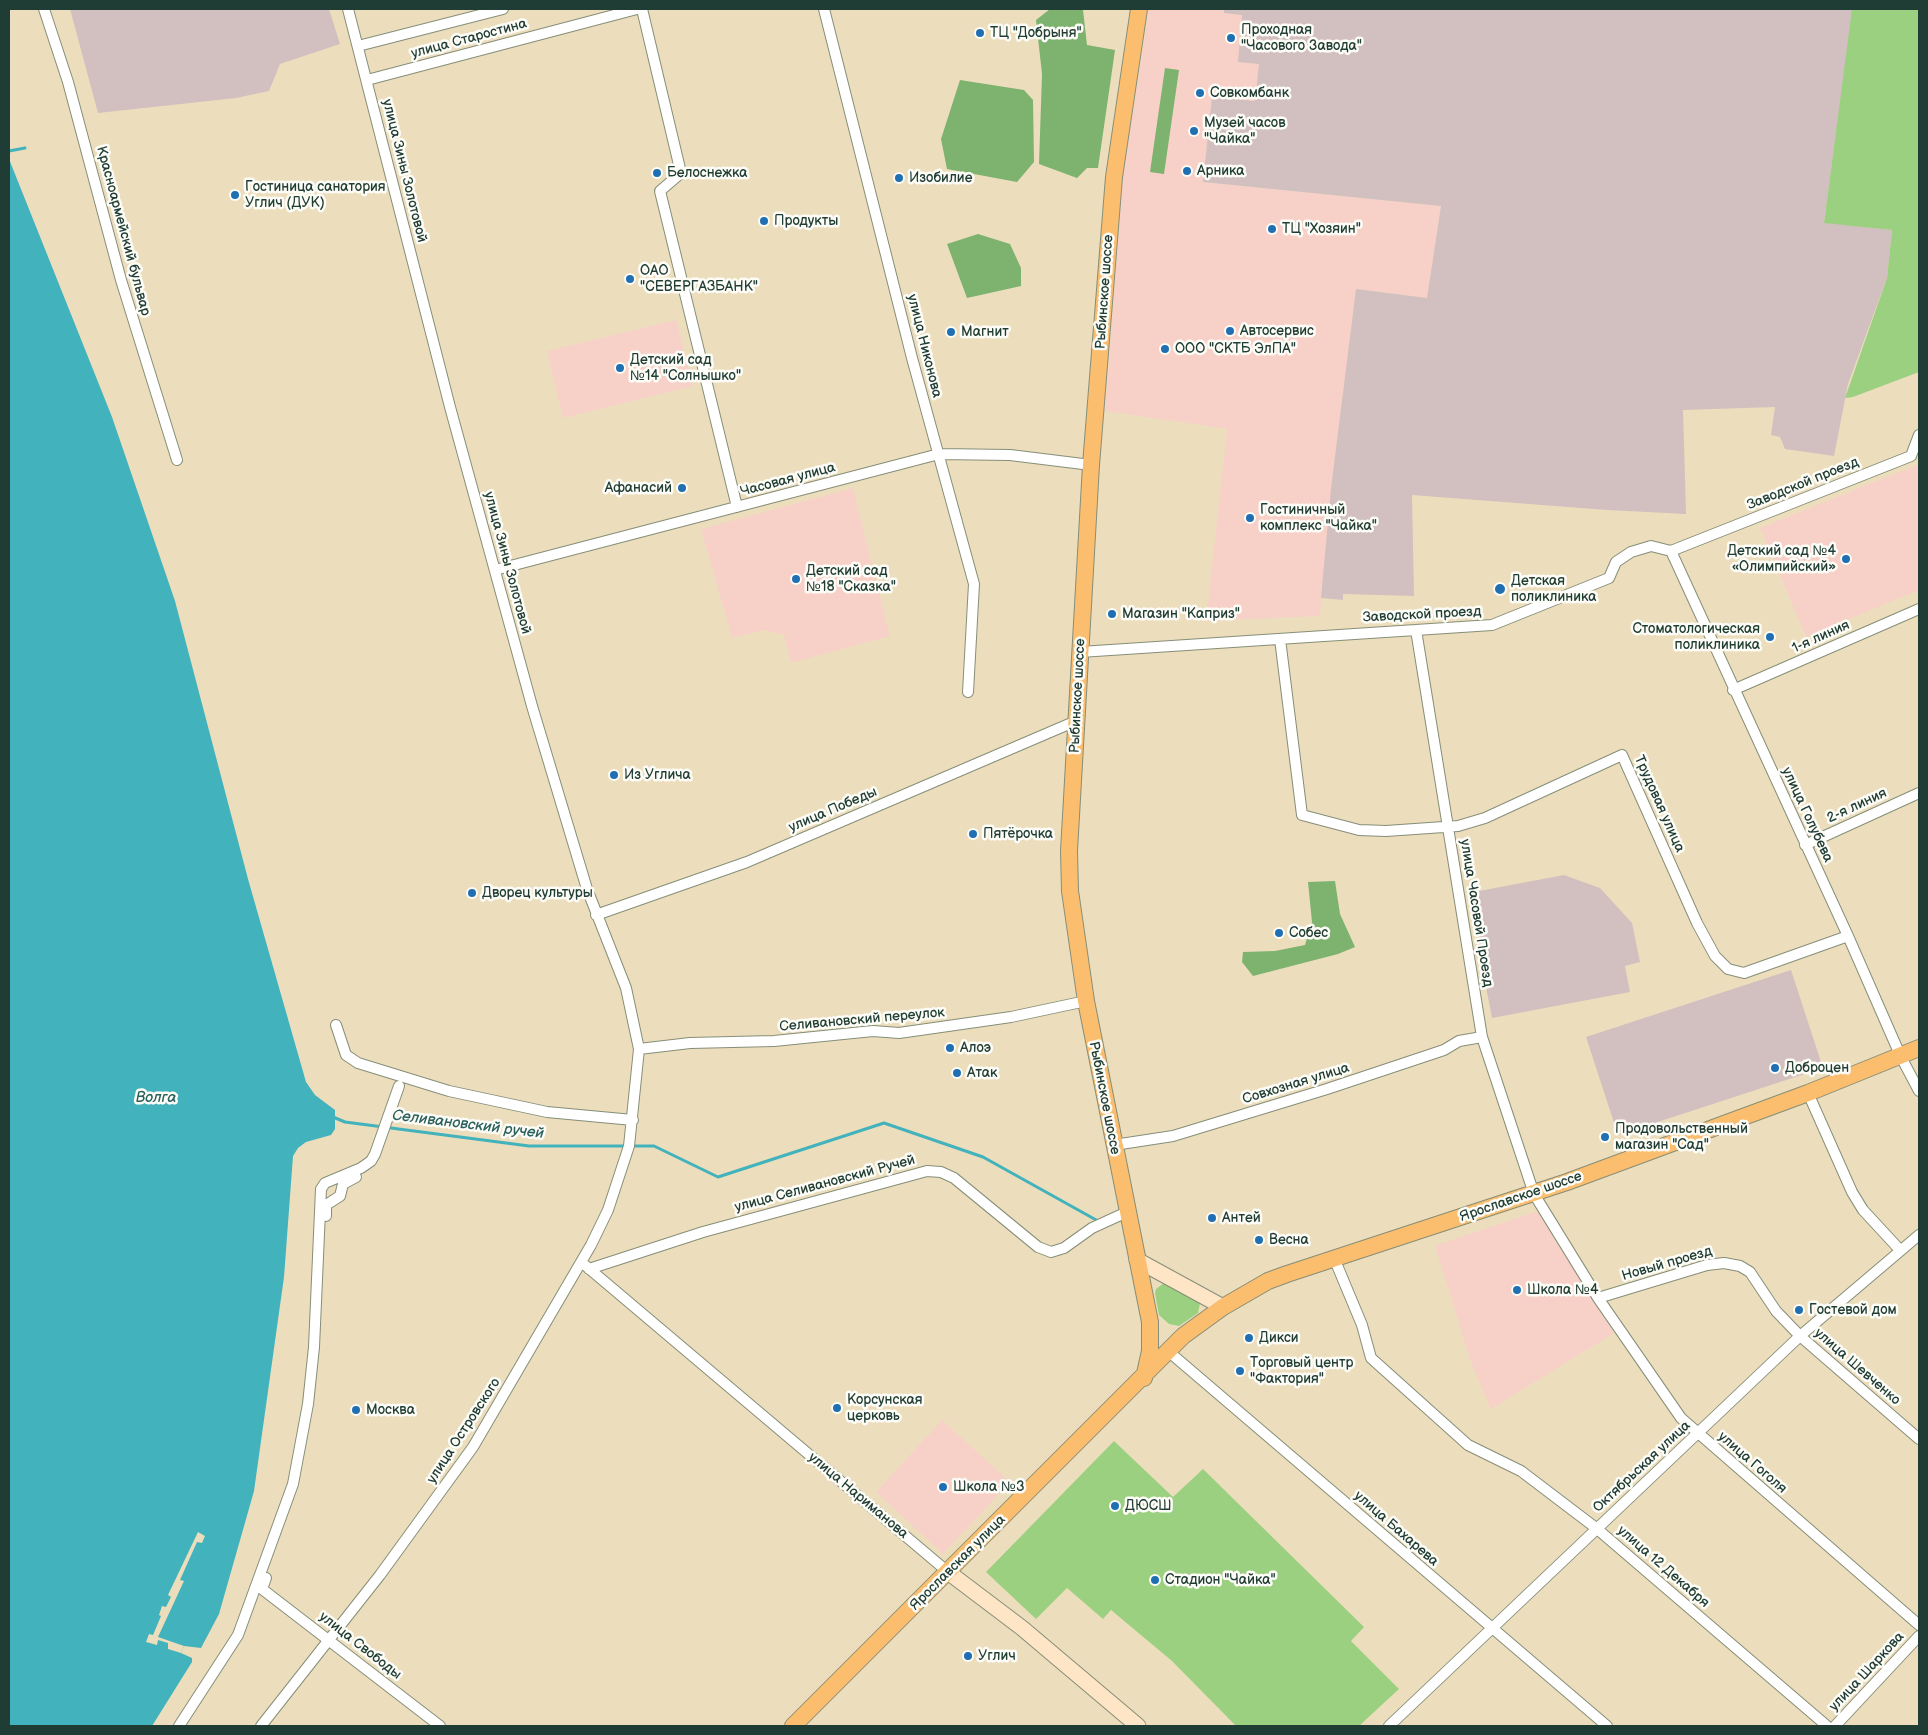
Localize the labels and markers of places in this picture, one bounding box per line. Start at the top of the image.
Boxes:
place label: Проходная "Часового 3авода" [1241,22,1362,54]
place label: ТЦ "Добрыня" [990,25,1082,41]
marker: ТЦ "Добрыня" [974,27,986,39]
marker: Проходная "Часового 3авода" [1225,32,1237,44]
place label: Совкомбанк [1210,85,1289,101]
marker: Совкомбанк [1194,87,1206,99]
place label: Музей часов "Чайка" [1204,115,1285,148]
marker: Музей часов "Чайка" [1188,125,1200,137]
place label: Арника [1197,163,1245,179]
place label: Белоснежка [667,165,748,181]
marker: Арника [1181,165,1193,177]
marker: Белоснежка [651,167,663,179]
place label: Изобилие [909,170,972,186]
marker: Изобилие [893,172,905,184]
place label: Гостиница санатория Углич (ДУК) [245,179,386,212]
marker: Гостиница санатория Углич (ДУК) [229,189,241,201]
place label: Продукты [774,213,838,229]
marker: Продукты [758,215,770,227]
place label: ТЦ "Хозяин" [1282,221,1361,237]
marker: ТЦ "Хозяин" [1266,223,1278,235]
place label: ОАО "СЕВЕРГАЗБАНК" [640,263,758,296]
marker: ОАО "СЕВЕРГАЗБАНК" [624,273,636,285]
place label: Автосервис [1240,323,1314,339]
place label: Магнит [961,324,1009,340]
marker: Автосервис [1224,325,1236,337]
marker: Магнит [945,326,957,338]
place label: ООО "СКТБ ЭлПА" [1175,341,1296,357]
marker: ООО "СКТБ ЭлПА" [1159,343,1171,355]
place label: Детский сад №14 "Солнышко" [630,352,741,384]
marker: Детский сад №14 "Солнышко" [614,362,626,374]
place label: Афанасий [605,480,672,496]
marker: Афанасий [676,482,688,494]
place label: Гостиничный комплекс "Чайка" [1260,502,1377,534]
marker: Гостиничный комплекс "Чайка" [1244,512,1256,524]
place label: Детский сад №4 «Олимпийский» [1727,543,1836,576]
marker: Детский сад №4 «Олимпийский» [1840,553,1852,565]
place label: Детский сад №18 "Сказка" [806,563,896,596]
marker: Детский сад №18 "Сказка" [790,573,802,585]
place label: Детская поликлиника [1511,573,1596,606]
marker: Детская поликлиника [1493,582,1507,596]
place label: Магазин "Каприз" [1122,606,1240,622]
marker: Магазин "Каприз" [1106,608,1118,620]
place label: Стоматологическая поликлиника [1632,621,1760,654]
marker: Стоматологическая поликлиника [1764,631,1776,643]
place label: Из Углича [624,767,691,783]
marker: Из Углича [608,769,620,781]
place label: Пятёрочка [983,826,1053,842]
marker: Пятёрочка [967,828,979,840]
place label: Дворец культуры [482,885,593,901]
marker: Дворец культуры [466,887,478,899]
place label: Собес [1289,925,1328,941]
marker: Собес [1273,927,1285,939]
place label: Алоэ [960,1040,991,1056]
marker: Алоэ [944,1042,956,1054]
place label: Доброцен [1785,1060,1849,1076]
marker: Доброцен [1769,1062,1781,1074]
place label: Атак [967,1065,997,1081]
marker: Атак [951,1067,963,1079]
place label: Продовольственный магазин "Сад" [1615,1121,1748,1154]
marker: Продовольственный магазин "Сад" [1599,1131,1611,1143]
place label: Антей [1222,1210,1261,1226]
marker: Антей [1206,1212,1218,1224]
place label: Весна [1269,1232,1309,1248]
marker: Весна [1253,1234,1265,1246]
place label: Школа №4 [1527,1282,1598,1298]
marker: Школа №4 [1511,1284,1523,1296]
place label: Гостевой дом [1809,1302,1897,1318]
marker: Гостевой дом [1793,1304,1805,1316]
place label: Дикси [1259,1330,1299,1346]
marker: Дикси [1243,1332,1255,1344]
place label: Торговый центр "Фактория" [1250,1355,1353,1388]
marker: Торговый центр "Фактория" [1234,1365,1246,1377]
place label: Корсунская церковь [847,1392,923,1424]
place label: Москва [366,1402,415,1418]
marker: Корсунская церковь [831,1402,843,1414]
marker: Москва [350,1404,362,1416]
place label: Школа №3 [953,1479,1025,1495]
marker: Школа №3 [937,1481,949,1493]
place label: ДЮСШ [1125,1498,1172,1514]
marker: ДЮСШ [1109,1500,1121,1512]
place label: Стадион "Чайка" [1165,1572,1276,1588]
marker: Стадион "Чайка" [1149,1574,1161,1586]
place label: Углич [978,1648,1016,1664]
marker: Углич [962,1650,974,1662]

